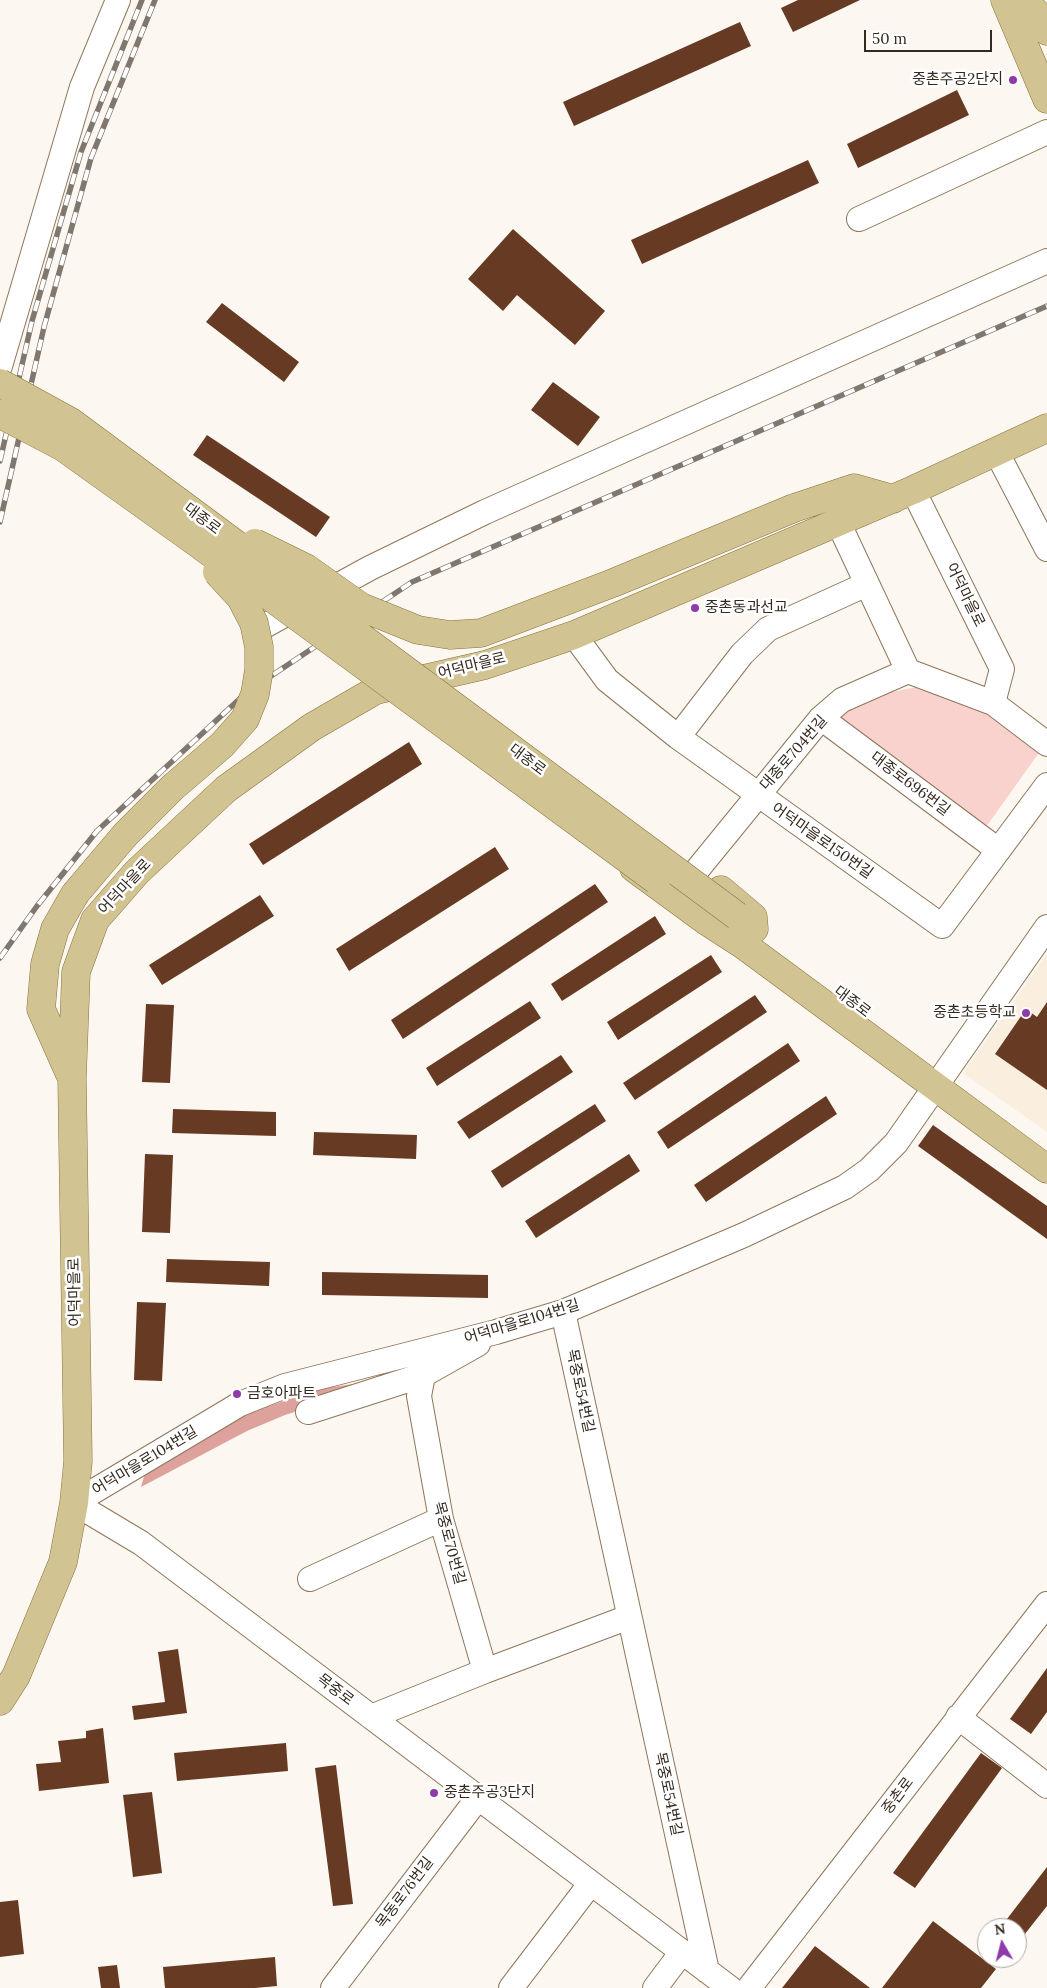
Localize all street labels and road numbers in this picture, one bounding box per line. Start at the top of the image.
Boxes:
street label: 대종로 [180,499,224,539]
street label: 어덕마을로 [942,560,988,630]
street label: 어덕마을로 [436,649,508,683]
street label: 대종로704번길 [757,712,831,794]
street label: 대종로 [505,740,549,780]
street label: 대종로696번길 [867,748,953,820]
street label: 어덕마을로150번길 [768,799,876,883]
street label: 어덕마을로 [95,856,155,918]
street label: 대종로 [830,982,874,1022]
street label: 어덕마을로 [65,1257,85,1327]
street label: 어덕마을로104번길 [462,1296,582,1348]
street label: 목중로54번길 [562,1347,598,1435]
street label: 어덕마을로104번길 [89,1423,201,1499]
street label: 목중로70번길 [429,1500,469,1586]
street label: 목중로 [313,1670,357,1710]
street label: 목중로54번길 [650,1750,686,1838]
street label: 중촌로 [878,1774,918,1818]
street label: 목동로76번길 [372,1854,438,1932]

